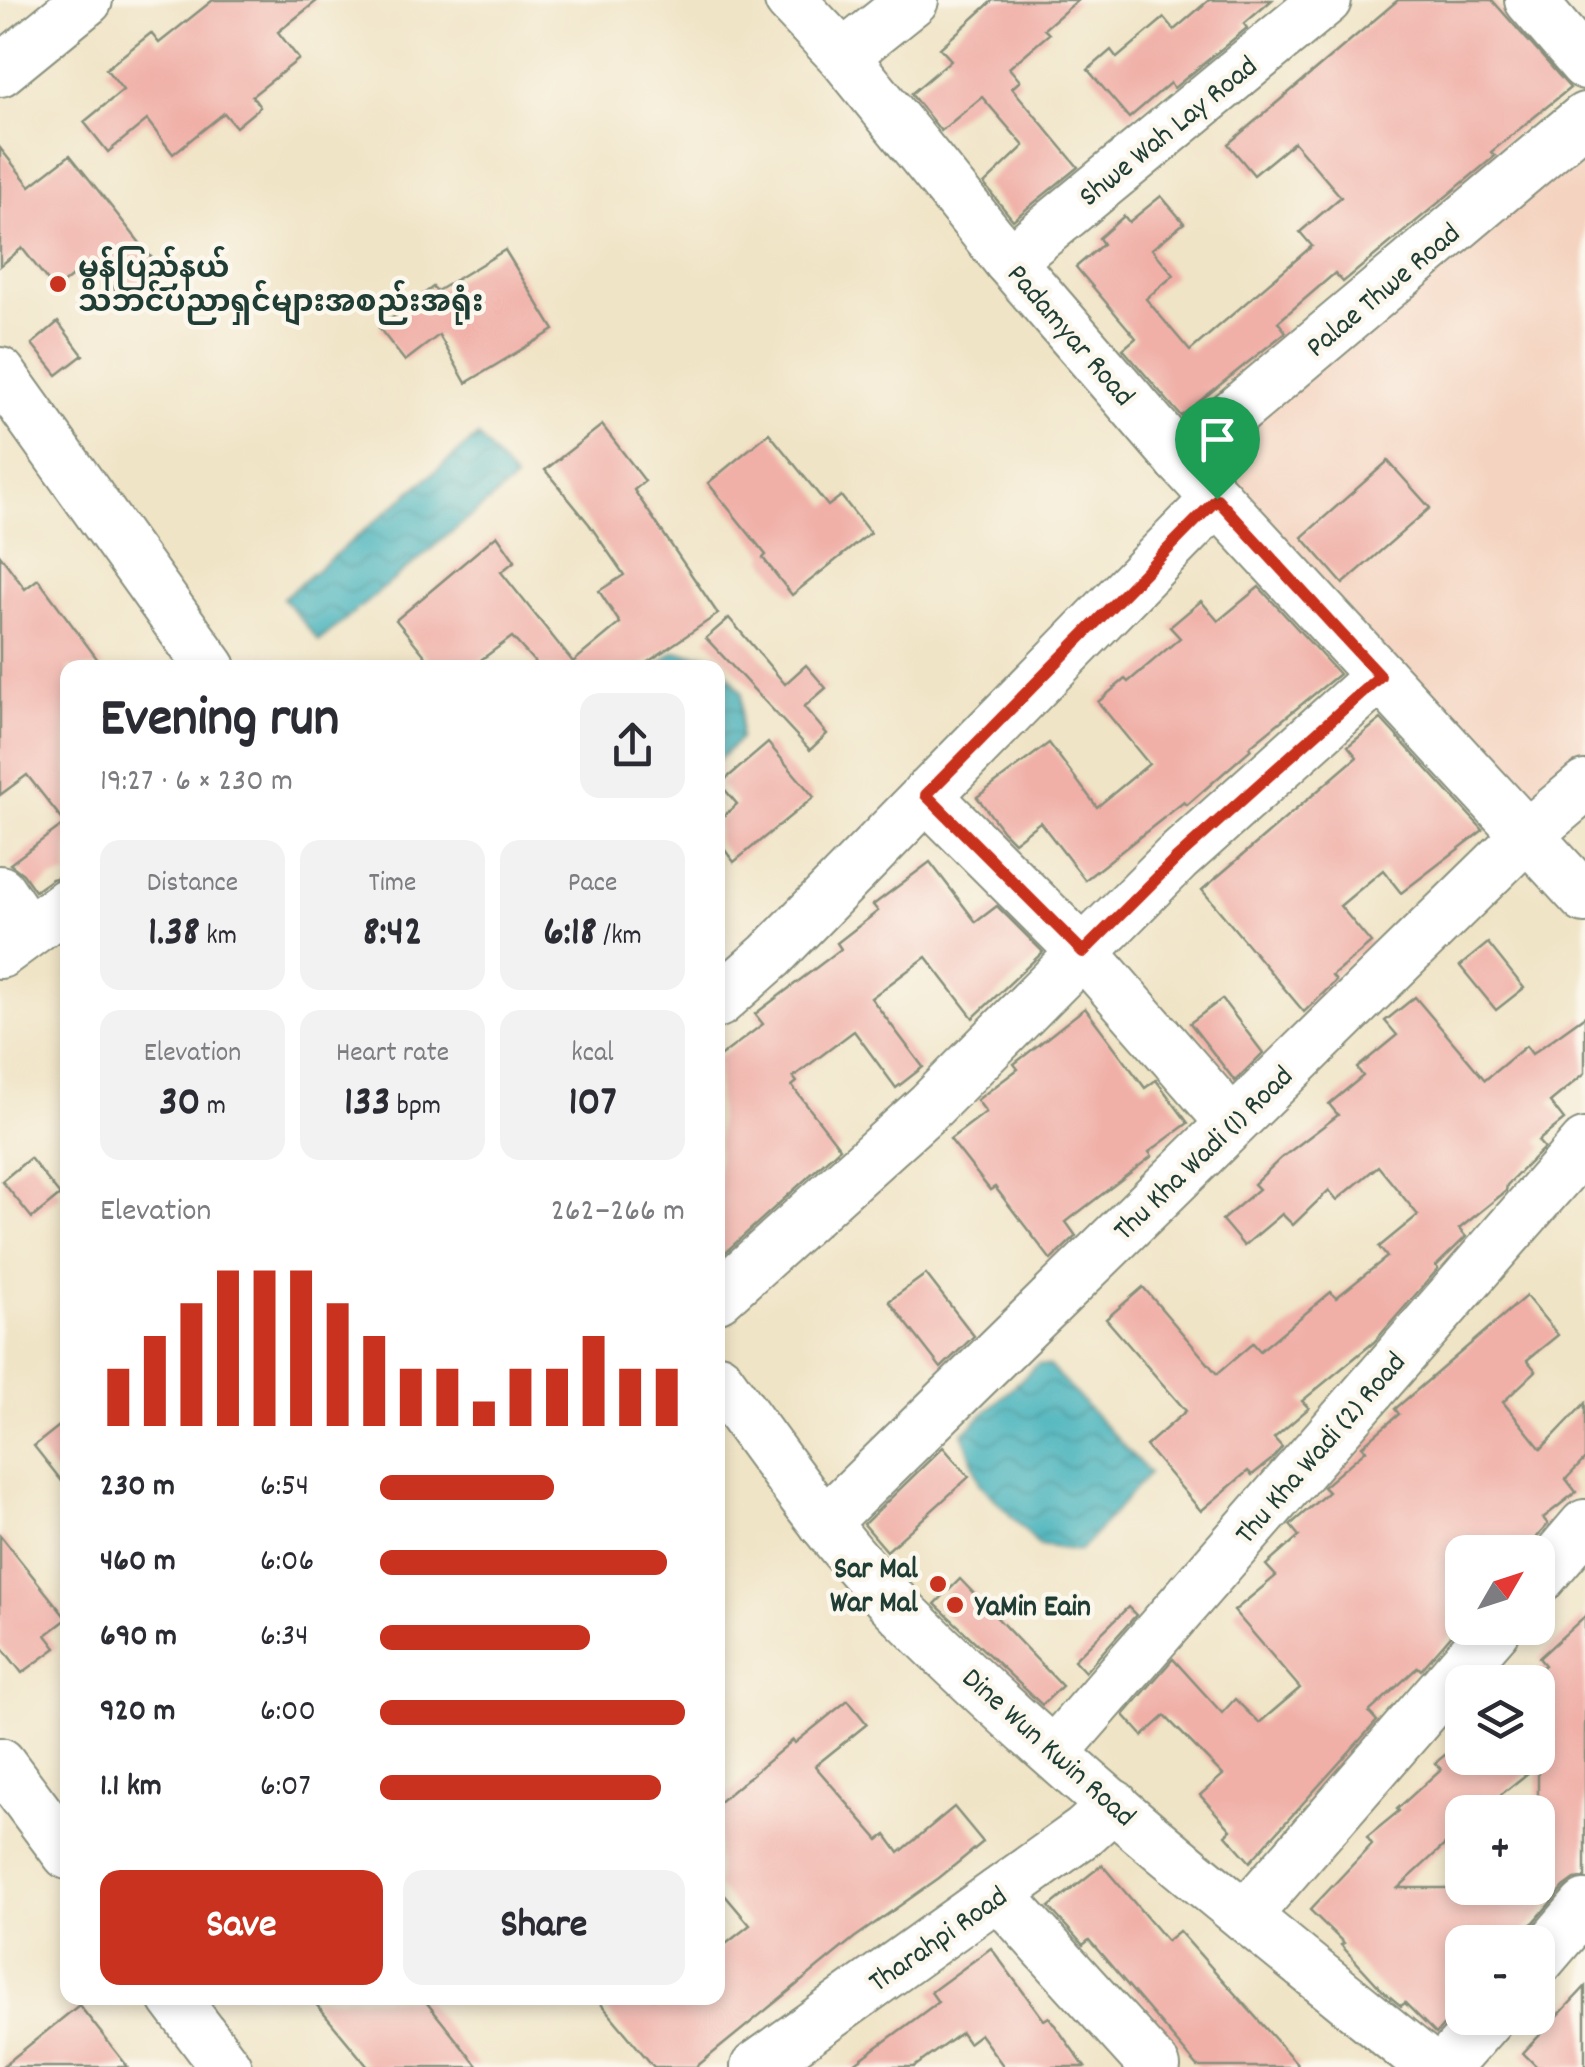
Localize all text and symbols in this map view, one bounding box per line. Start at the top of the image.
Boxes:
street label: Shwe Wah Lay Road [1071,48,1269,219]
street label: Palae Thwe Road [1298,215,1472,370]
place label: မွန်ပြည်နယ် သဘင်ပညာရှင်များအစည်းအရုံး [78,246,483,327]
street label: Padamyar Road [994,256,1143,418]
marker: မွန်ပြည်နယ် သဘင်ပညာရှင်များအစည်းအရုံး [47,273,69,295]
pin [1175,397,1260,500]
icon: arrive [1190,412,1245,467]
text: Evening run [100,683,339,762]
button: share [580,693,685,798]
text: 19:27 · 6 × 230 m [100,760,293,806]
text: Distance [147,865,238,905]
text: Time [369,865,416,905]
text: Pace [568,865,617,905]
text: 1.38 [148,905,200,965]
text: 8:42 [363,905,422,965]
text: 6:18 [543,905,597,965]
text: km [200,918,237,958]
text: /km [597,918,642,958]
text: Elevation [144,1035,241,1075]
text: Heart rate [336,1035,449,1075]
text: kcal [571,1035,614,1075]
street label: Thu Kha Wadi (1) Road [1105,1058,1305,1253]
text: 30 [159,1075,200,1135]
text: 133 [344,1075,390,1135]
text: 107 [568,1075,617,1135]
text: m [200,1088,226,1128]
text: bpm [390,1088,441,1128]
text: Elevation [100,1190,211,1236]
text: 262–266 m [551,1190,685,1236]
street label: Thu Kha Wadi (2) Road [1226,1344,1418,1556]
text: 230 m [100,1465,175,1511]
text: 6:54 [260,1465,309,1511]
north arrow [1445,1535,1555,1645]
map controls [1445,1535,1555,2035]
text: 460 m [100,1540,176,1586]
text: 6:06 [260,1540,314,1586]
place label: Sar Mal War Mal [830,1550,919,1627]
marker: Sar Mal War Mal [927,1573,949,1595]
place label: YaMin Eain [974,1588,1091,1631]
marker: YaMin Eain [944,1594,966,1616]
text: 690 m [100,1615,177,1661]
text: 6:34 [260,1615,308,1661]
street label: Dine Wun Kwin Road [950,1659,1144,1839]
button: layers [1445,1665,1555,1775]
text: 920 m [100,1690,175,1736]
text: 6:00 [260,1690,316,1736]
text: 1.1 km [100,1765,162,1811]
text: 6:07 [260,1765,311,1811]
button: + [1445,1795,1555,1905]
button: Save [100,1870,383,1985]
button: Share [403,1870,685,1985]
street label: Tharahpi Road [861,1878,1018,2005]
button: − [1445,1925,1555,2035]

